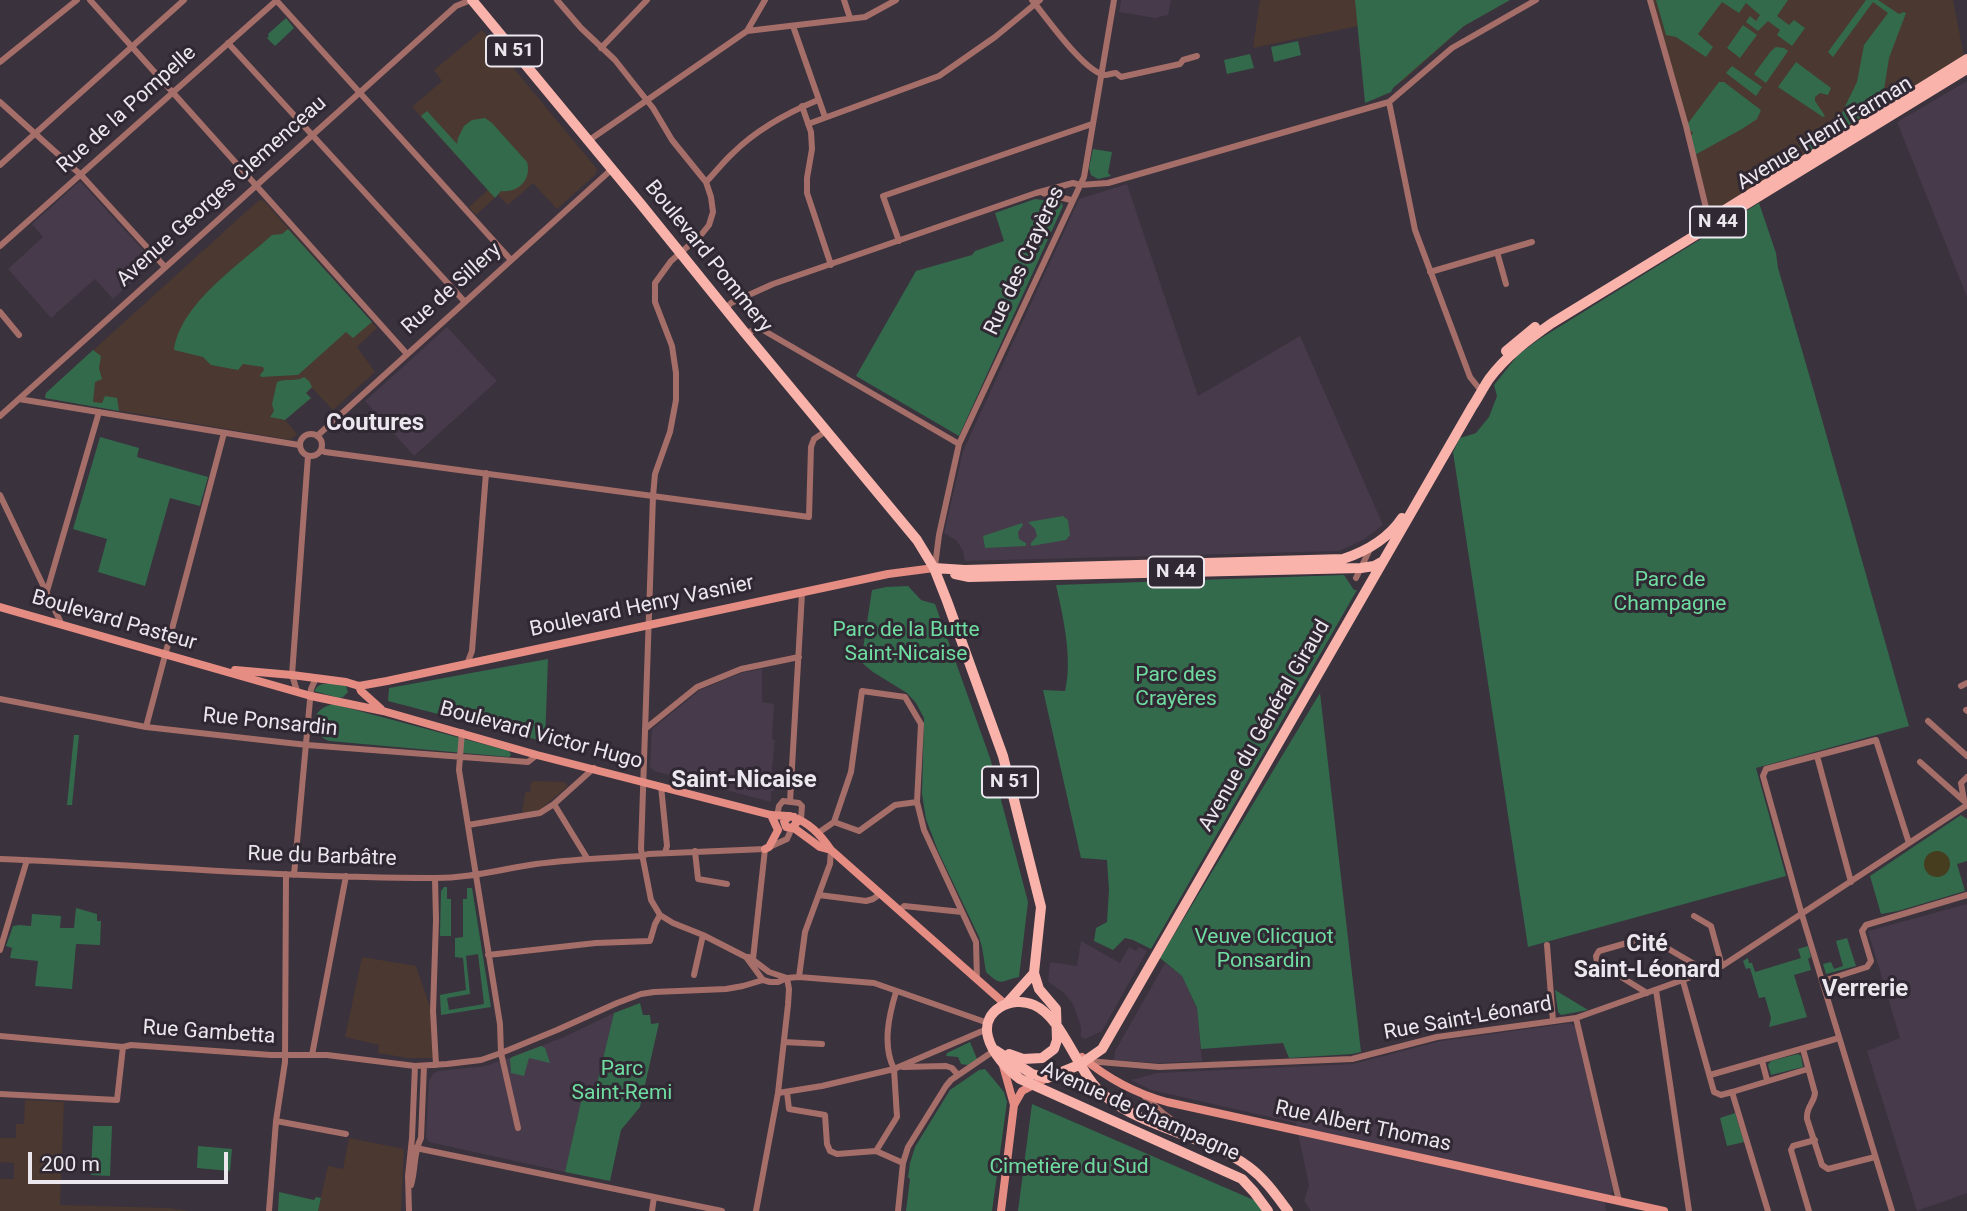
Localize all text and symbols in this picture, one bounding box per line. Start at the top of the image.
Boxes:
road number: N 51 [486,36,542,66]
street label: Rue de la Pompelle [52,41,202,179]
street label: Avenue Henri Farman [1733,72,1917,196]
street label: Avenue Georges Clemenceau [112,91,332,293]
street label: Boulevard Pommery [639,176,777,338]
street label: Rue des Crayères [979,183,1071,339]
road number: N 44 [1690,206,1746,238]
street label: Rue de Sillery [397,238,507,340]
district label: Coutures [326,410,424,438]
road number: N 44 [1148,556,1204,587]
park label: Parc de Champagne [1614,568,1726,618]
street label: Boulevard Henry Vasnier [528,571,756,643]
street label: Boulevard Pasteur [29,585,199,657]
street label: Avenue du Général Giraud [1194,616,1336,836]
park label: Parc de la Butte Saint-Nicaise [832,618,980,668]
park label: Parc des Crayères [1135,663,1217,713]
street label: Boulevard Victor Hugo [437,697,645,775]
street label: Rue Ponsardin [201,703,339,743]
road number: N 51 [982,766,1038,797]
district label: Saint-Nicaise [671,767,817,795]
street label: Rue du Barbâtre [247,842,397,872]
park label: Veuve Clicquot Ponsardin [1194,925,1334,975]
district label: Cité Saint-Léonard [1574,931,1720,985]
district label: Verrerie [1822,976,1908,1004]
street label: Rue Saint-Léonard [1382,992,1554,1046]
street label: Rue Gambetta [142,1016,276,1050]
park label: Parc Saint-Remi [572,1057,672,1107]
street label: Avenue de Champagne [1037,1057,1243,1167]
street label: Rue Albert Thomas [1273,1096,1453,1158]
scale bar [32,1138,231,1182]
text: 200 m [41,1152,100,1176]
park label: Cimetière du Sud [989,1155,1149,1181]

